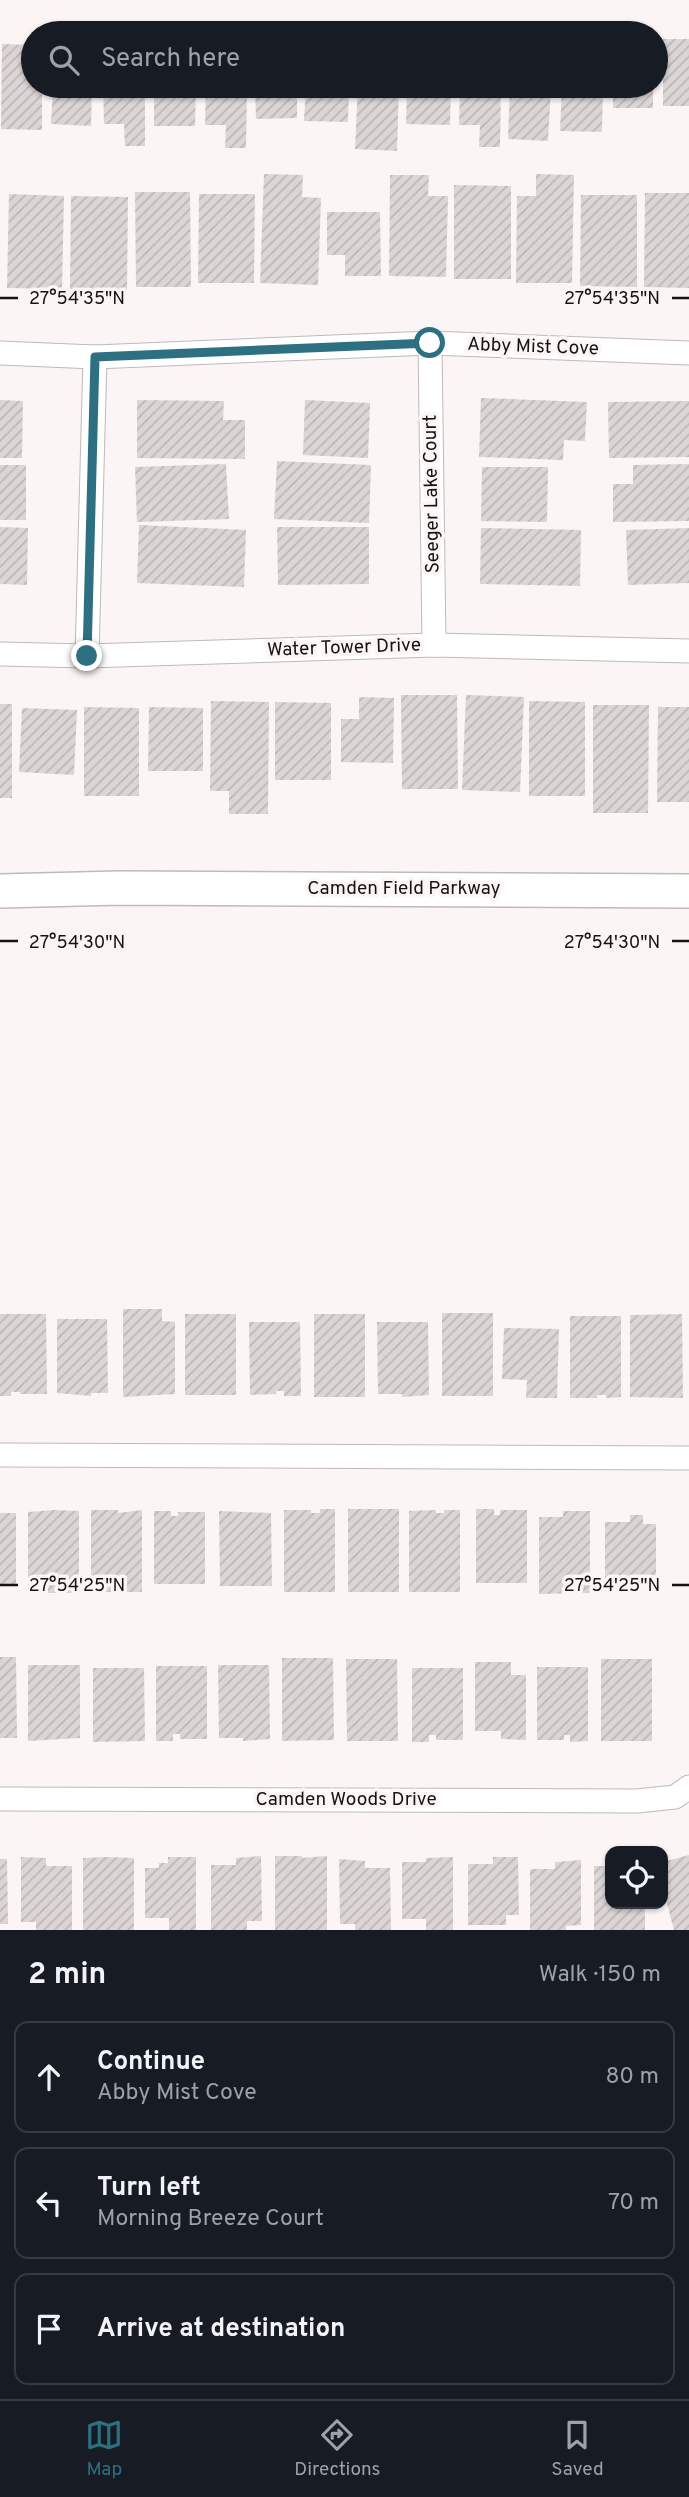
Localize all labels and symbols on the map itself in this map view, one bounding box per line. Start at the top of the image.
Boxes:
text: 27°54'35"N [29,288,125,311]
text: 27°54'35"N [564,288,660,311]
route start [414,327,445,358]
street label: Abby Mist Cove [467,333,599,361]
street label: Seeger Lake Court [419,415,445,573]
street label: Water Tower Drive [267,633,421,663]
route end [71,640,102,671]
street label: Camden Field Parkway [307,877,501,901]
text: 27°54'30"N [29,932,125,955]
text: 27°54'30"N [564,932,660,955]
text: 27°54'25"N [29,1575,125,1598]
text: 27°54'25"N [564,1575,660,1598]
street label: Camden Woods Drive [255,1788,437,1812]

